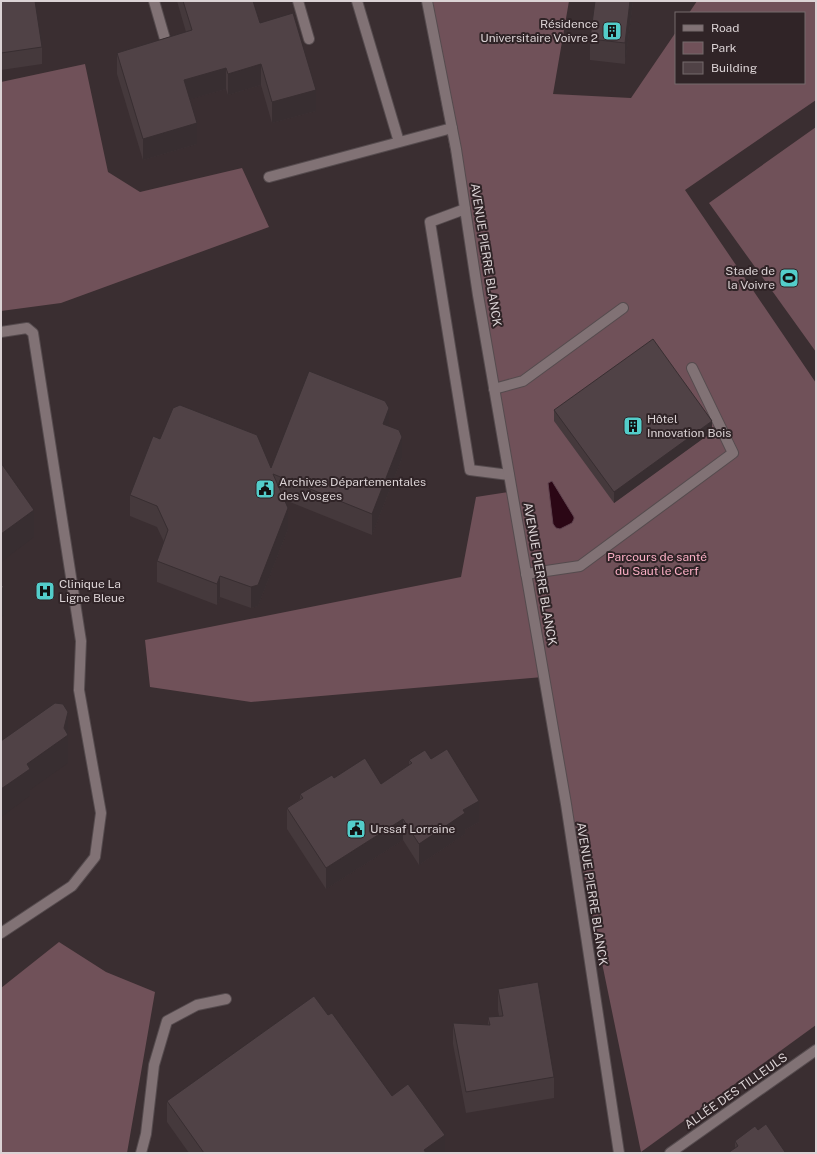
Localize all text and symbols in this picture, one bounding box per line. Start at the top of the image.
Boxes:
legend [675,12,805,84]
place label: Résidence Universitaire Voivre 2 [480,17,598,45]
building icon: Résidence Universitaire Voivre 2 [601,20,623,42]
text: Road [711,21,739,35]
text: Park [711,41,737,55]
text: Building [711,61,757,75]
street label: AVENUE PIERRE BLANCK [468,182,504,328]
place label: Stade de la Voivre [725,264,775,292]
sports icon: Stade de la Voivre [778,267,800,289]
place label: Hôtel Innovation Bois [647,412,731,440]
building icon: Hôtel Innovation Bois [622,415,644,437]
place label: Archives Départementales des Vosges [279,475,426,503]
public building icon: Archives Départementales des Vosges [254,478,276,500]
street label: AVENUE PIERRE BLANCK [521,501,559,647]
park label: Parcours de santé du Saut le Cerf [607,550,707,578]
place label: Clinique La Ligne Bleue [59,577,125,605]
hospital icon: Clinique La Ligne Bleue [34,580,56,602]
public building icon: Urssaf Lorraine [345,818,367,840]
street label: AVENUE PIERRE BLANCK [574,821,610,967]
place label: Urssaf Lorraine [370,822,456,836]
street label: ALLÉE DES TILLEULS [682,1050,790,1132]

